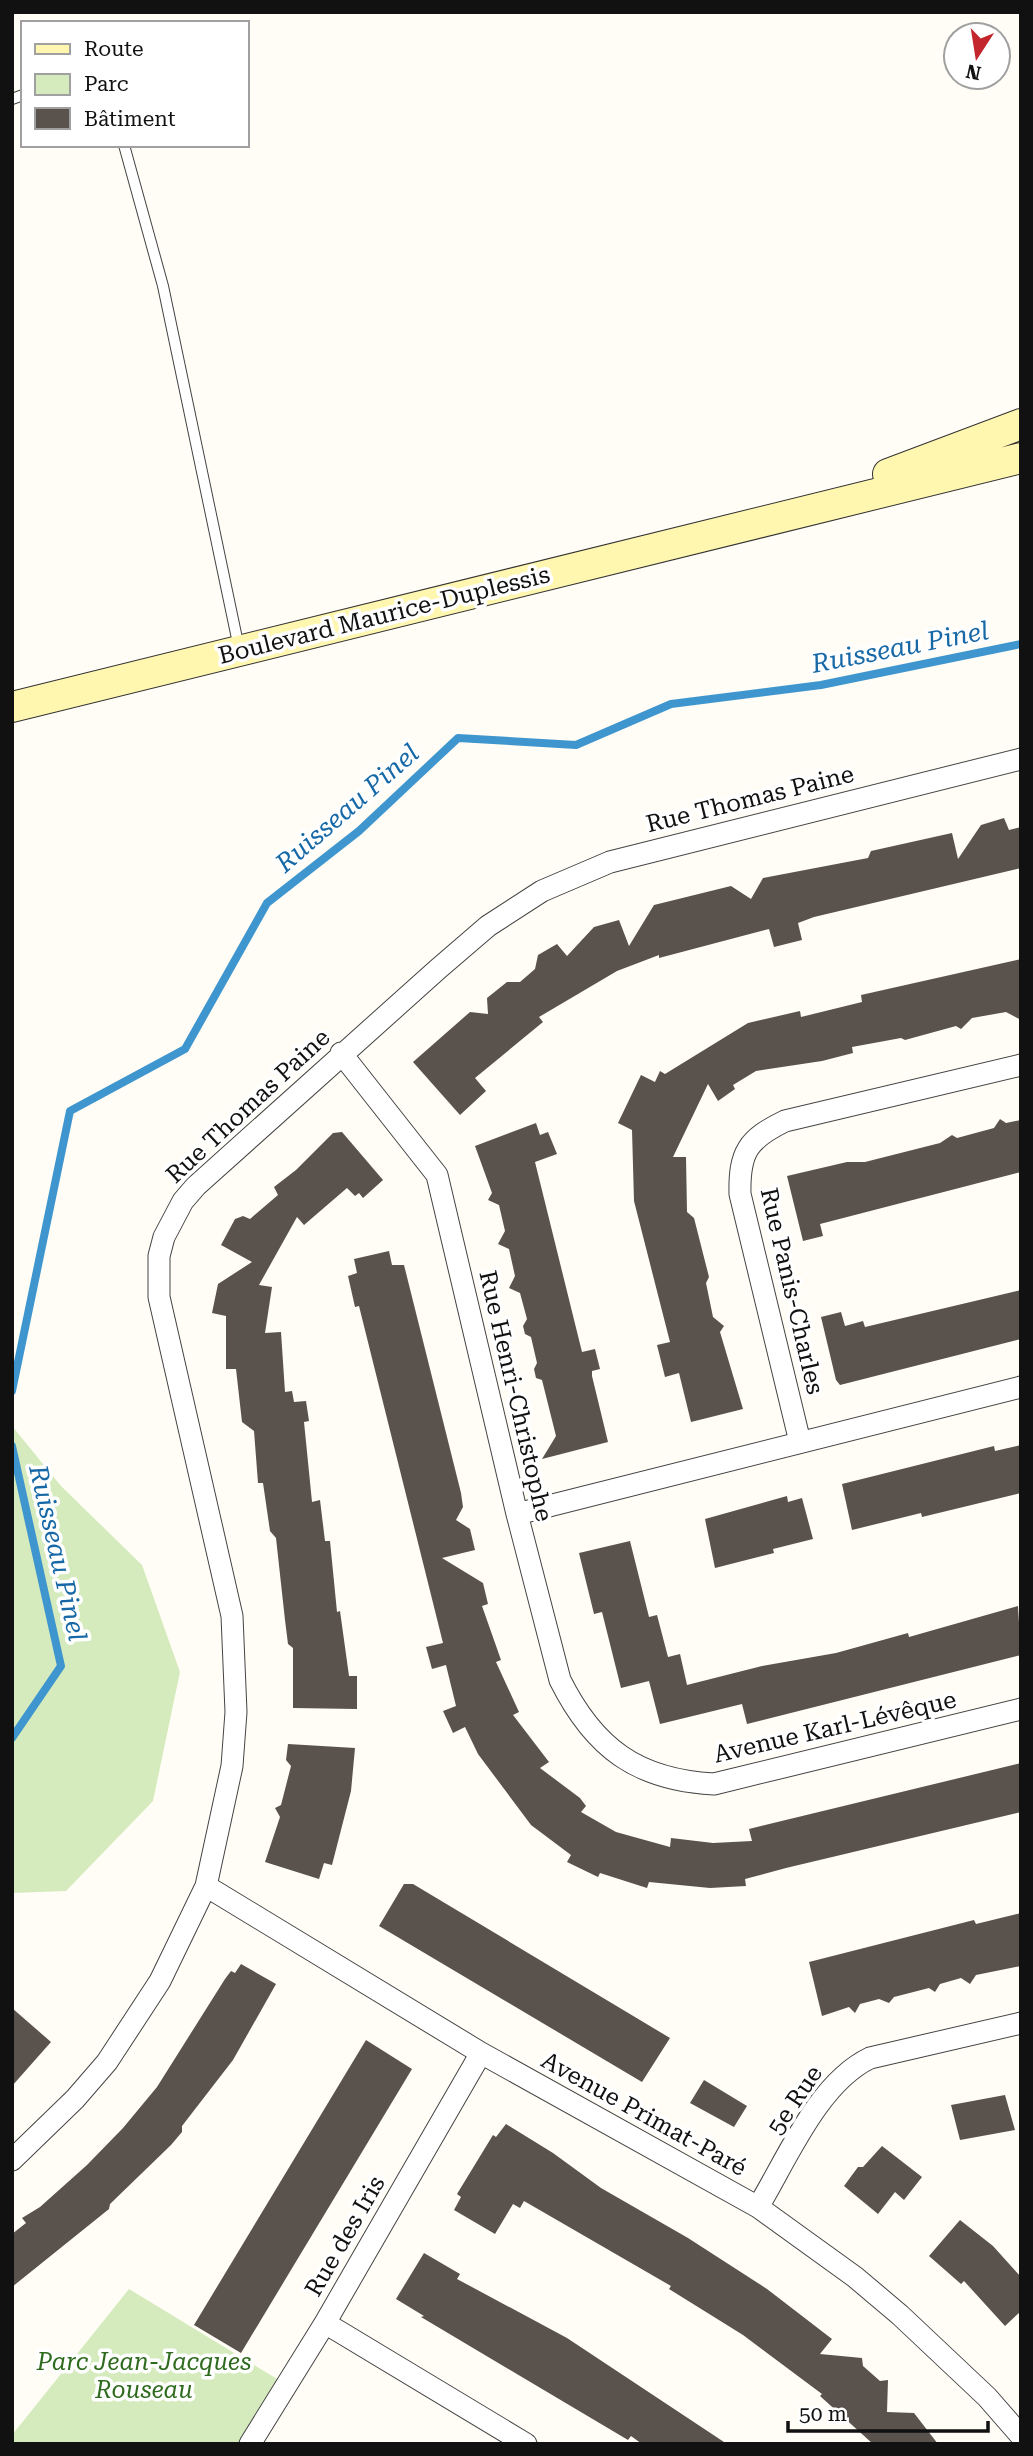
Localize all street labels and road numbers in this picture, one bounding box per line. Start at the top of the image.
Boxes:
street label: Boulevard Maurice-Duplessis [215,560,553,670]
street label: Rue Thomas Paine [643,760,857,838]
street label: Rue Thomas Paine [160,1023,336,1189]
street label: Rue Panis-Charles [755,1185,829,1397]
street label: Rue Henri-Christophe [474,1268,558,1524]
street label: Avenue Karl-Lévêque [711,1685,959,1769]
street label: Avenue Primat-Paré [537,2046,751,2182]
street label: 5e Rue [762,2060,828,2140]
street label: Rue des Iris [299,2171,391,2301]

